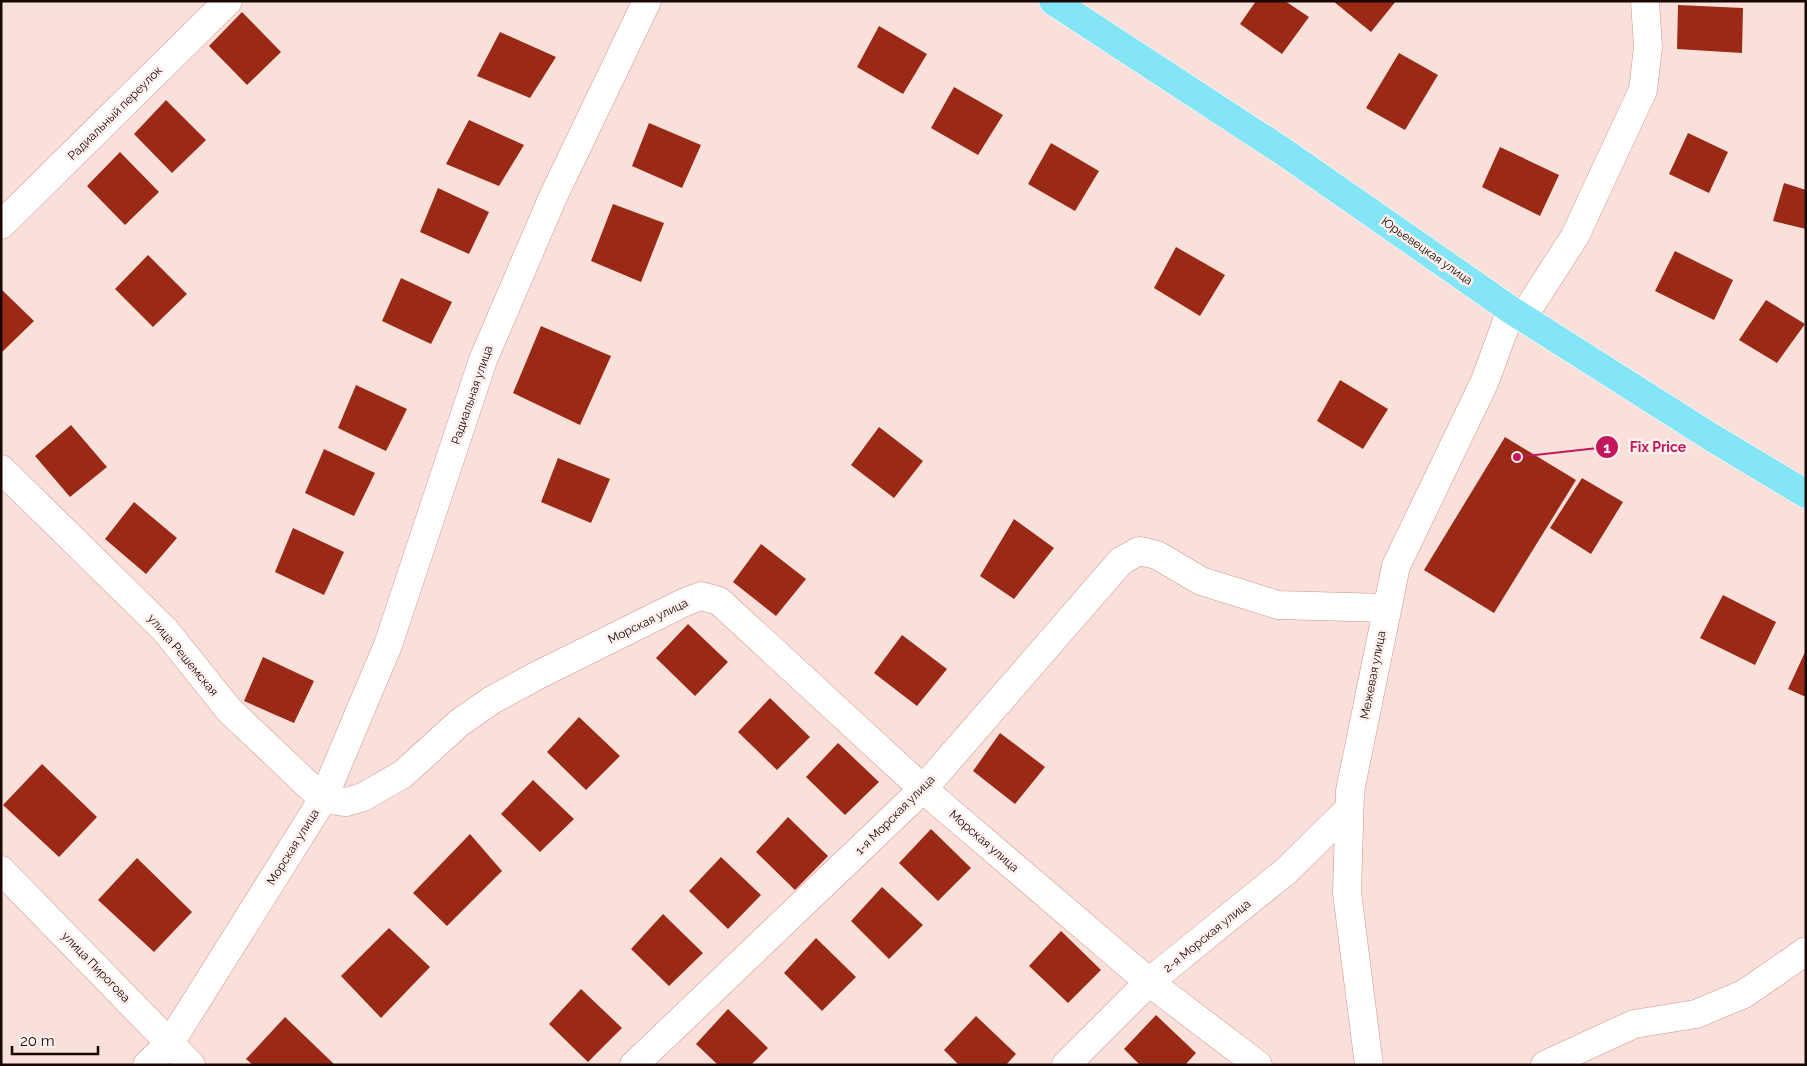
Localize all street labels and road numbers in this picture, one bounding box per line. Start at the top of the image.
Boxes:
street label: Радиальный переулок [65,63,165,163]
street label: Юрьевецкая улица [1379,214,1475,288]
street label: Радиальная улица [449,344,495,446]
street label: Морская улица [606,596,690,646]
street label: улица Решемская [145,611,221,699]
street label: Межевая улица [1358,630,1388,720]
street label: 1-я Морская улица [852,772,938,858]
street label: Морская улица [264,806,322,888]
street label: Морская улица [946,807,1022,875]
street label: 2-я Морская улица [1161,897,1253,975]
street label: улица Пирогова [59,929,133,1005]

